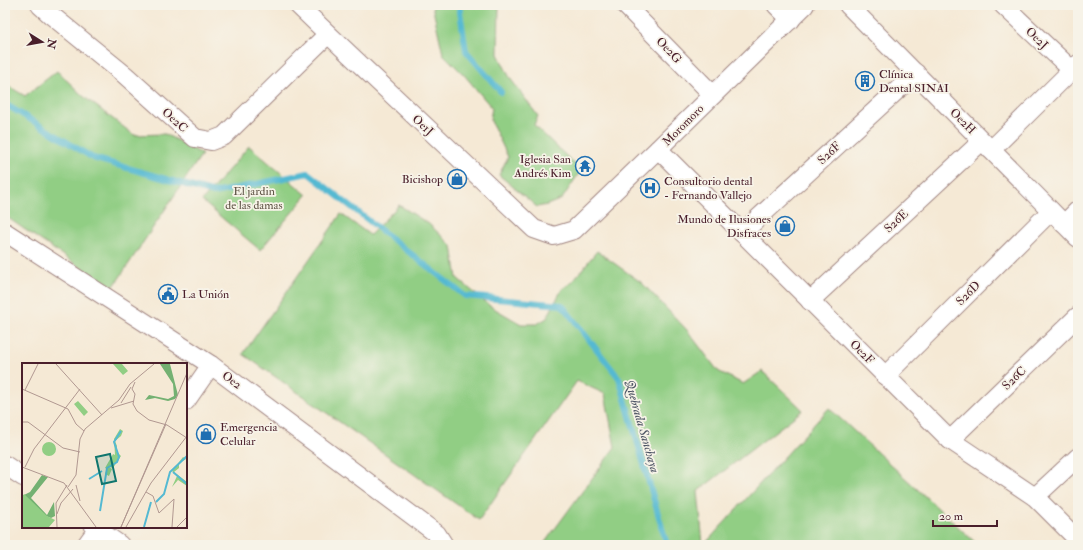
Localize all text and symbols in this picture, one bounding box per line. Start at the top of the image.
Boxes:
north arrow [22,22,62,62]
street label: Oe2J [1022,24,1051,53]
street label: Oe2G [652,34,685,67]
text: N [44,37,59,51]
place label: Clínica Dental SINAI [879,67,949,96]
building icon: Clínica Dental SINAI [854,70,876,92]
street label: Moromoro [659,101,707,149]
street label: Oe2C [159,105,191,136]
street label: Oe2H [946,105,979,138]
street label: Oe1J [409,112,437,139]
street label: S26F [815,139,844,168]
place label: Iglesia San Andrés Kim [513,152,572,181]
temple icon: Iglesia San Andrés Kim [574,155,596,177]
shop icon: Bicishop [446,168,468,190]
place label: Bicishop [402,172,443,187]
place label: Consultorio dental - Fernando Vallejo [664,174,753,203]
hospital icon: Consultorio dental - Fernando Vallejo [639,177,661,199]
park label: El jardin de las damas [225,184,283,213]
street label: S26E [881,206,912,236]
place label: Mundo de Ilusiones Disfraces [677,212,771,241]
shop icon: Mundo de Ilusiones Disfraces [774,215,796,237]
street label: S26D [953,278,984,309]
public building icon: La Unión [157,283,179,305]
place label: La Unión [182,287,229,302]
street label: Oe2F [846,337,877,368]
inset map [22,363,187,528]
street label: S26C [999,363,1030,393]
street label: Oe2 [219,368,245,393]
water label: Quebrada Sanchaya [620,378,663,475]
place label: Emergencia Celular [220,420,278,449]
shop icon: Emergencia Celular [195,423,217,445]
scale bar [933,502,997,528]
text: 20 m [939,509,964,524]

